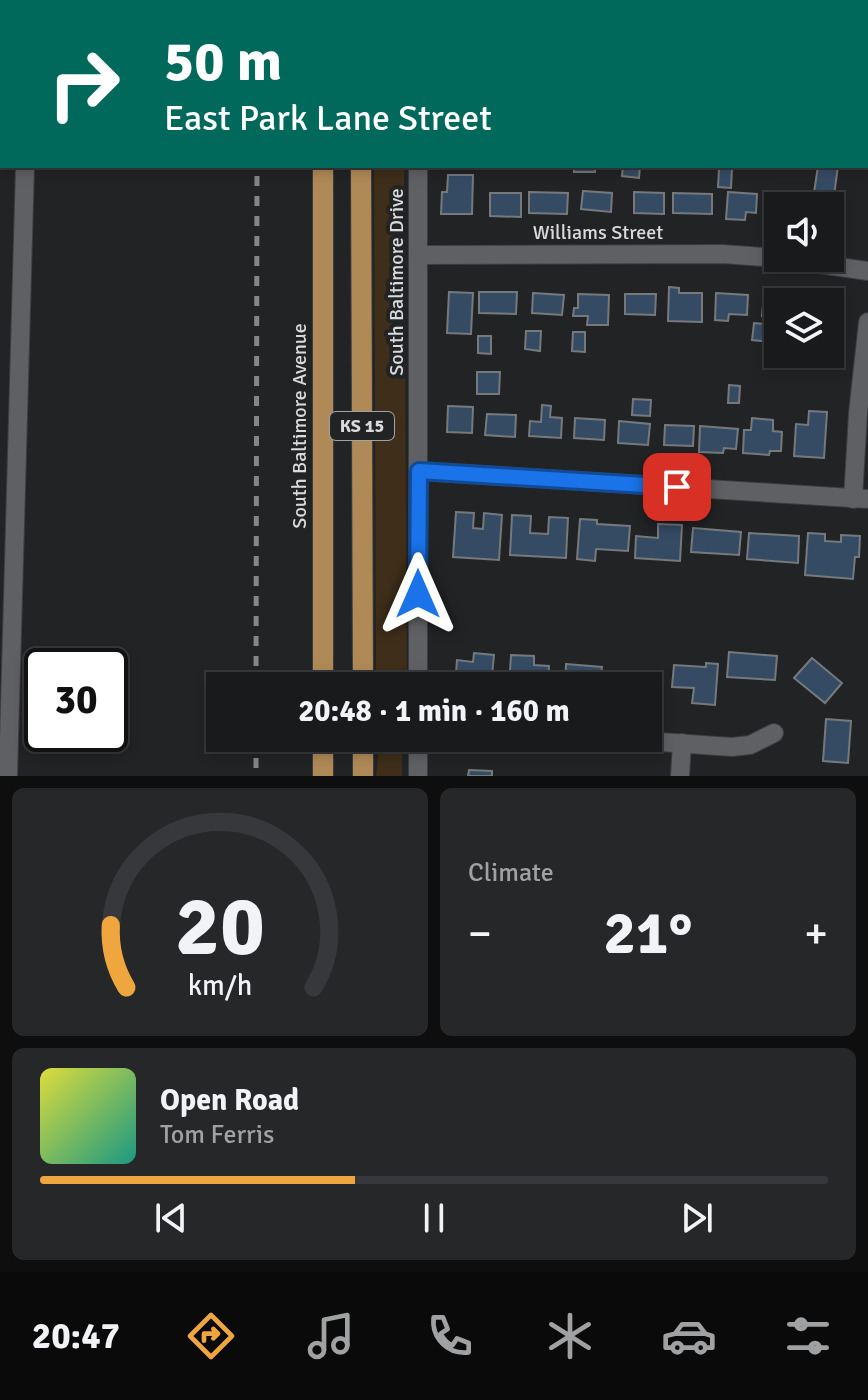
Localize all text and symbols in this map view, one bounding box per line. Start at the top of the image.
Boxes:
text: 50 m [164,27,282,96]
icon: right [32,32,136,136]
text: East Park Lane Street [164,96,492,141]
street label: South Baltimore Drive [384,188,409,376]
map controls [764,192,844,368]
button: sound [764,192,844,272]
street label: Williams Street [533,220,663,245]
button: layers [764,288,844,368]
street label: South Baltimore Avenue [287,323,312,529]
road number: KS 15 [330,412,394,440]
pin [643,453,711,521]
icon: arrive [655,465,699,509]
position arrow [376,552,460,636]
speed limit sign: 30 [24,648,128,752]
text: 20:48 · 1 min · 160 m [298,693,570,730]
text: Climate [468,857,554,889]
text: 20 [175,876,265,978]
text: 21° [604,897,692,971]
text: − [468,907,492,961]
text: + [804,907,828,961]
text: km/h [188,968,252,1003]
text: Open Road [160,1082,299,1119]
text: Tom Ferris [160,1119,274,1151]
icon: previous [149,1196,193,1240]
icon: pause [412,1196,456,1240]
icon: next [675,1196,719,1240]
icon: directions [183,1308,239,1364]
icon: music [303,1308,359,1364]
icon: phone [422,1308,478,1364]
icon: climate [542,1308,598,1364]
icon: car [661,1308,717,1364]
icon: filters [780,1308,836,1364]
text: 20:47 [32,1314,120,1359]

